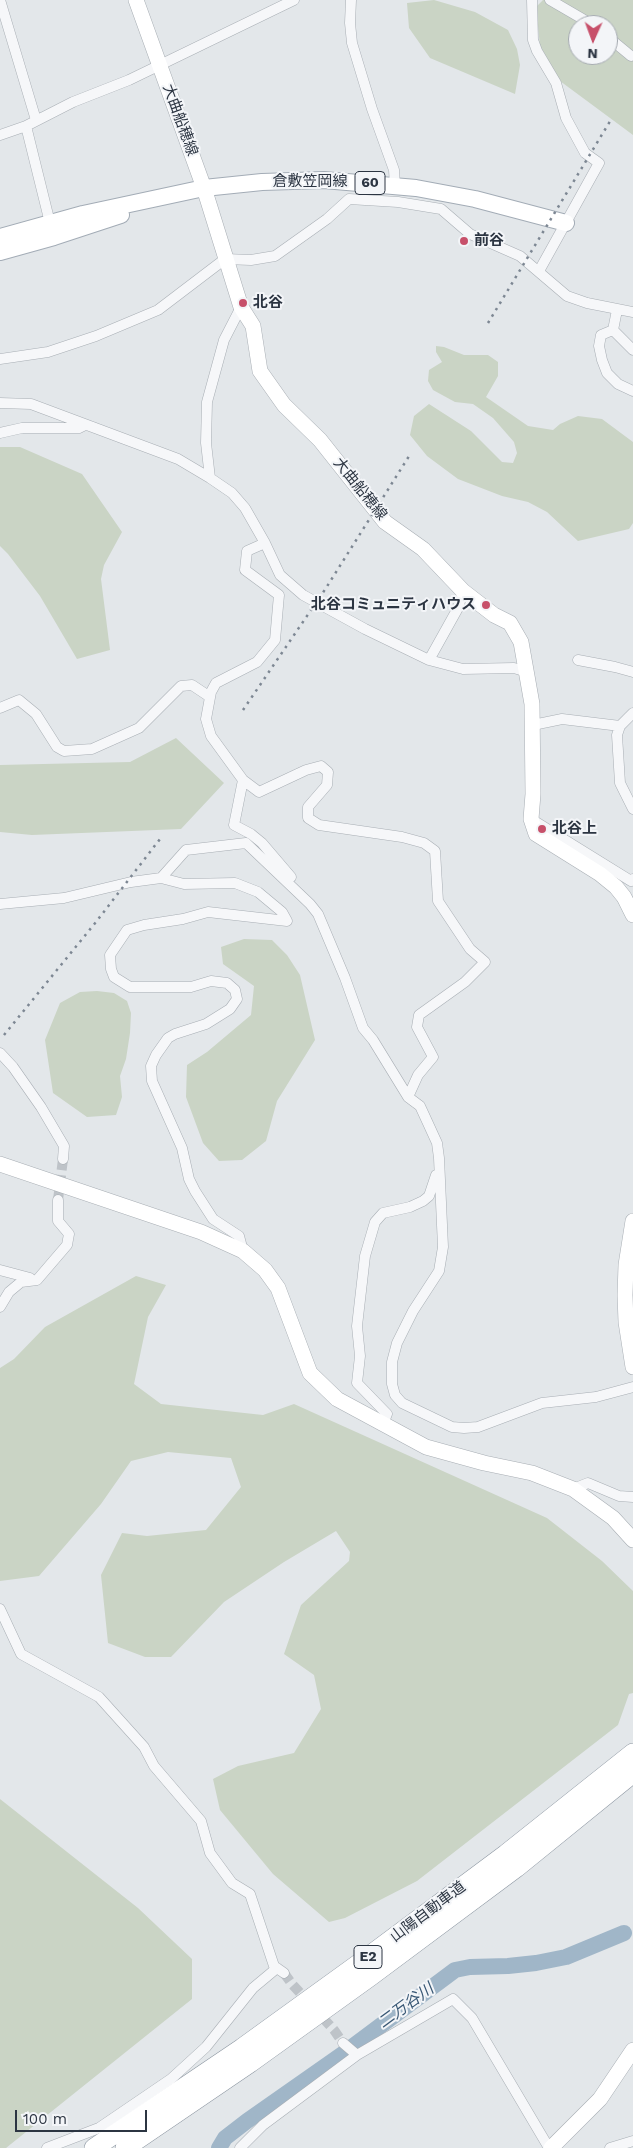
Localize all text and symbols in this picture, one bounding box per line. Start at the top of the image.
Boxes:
north arrow [568,15,618,65]
text: N [587,46,598,62]
street label: 大曲船穂線 [159,82,201,158]
road number: 60 [355,172,385,194]
street label: 倉敷笠岡線 [273,173,347,191]
place label: 前谷 [474,232,504,250]
marker: 前谷 [458,235,470,247]
place label: 北谷 [253,294,283,312]
marker: 北谷 [237,297,249,309]
street label: 大曲船穂線 [329,454,391,524]
place label: 北谷コミュニティハウス [311,596,476,614]
marker: 北谷コミュニティハウス [480,599,492,611]
place label: 北谷上 [552,820,597,838]
marker: 北谷上 [536,823,548,835]
street label: 山陽自動車道 [387,1878,469,1946]
road number: E2 [354,1945,382,1968]
water label: 二万谷川 [374,1979,438,2033]
scale bar [18,2100,150,2132]
text: 100 m [23,2110,67,2128]

